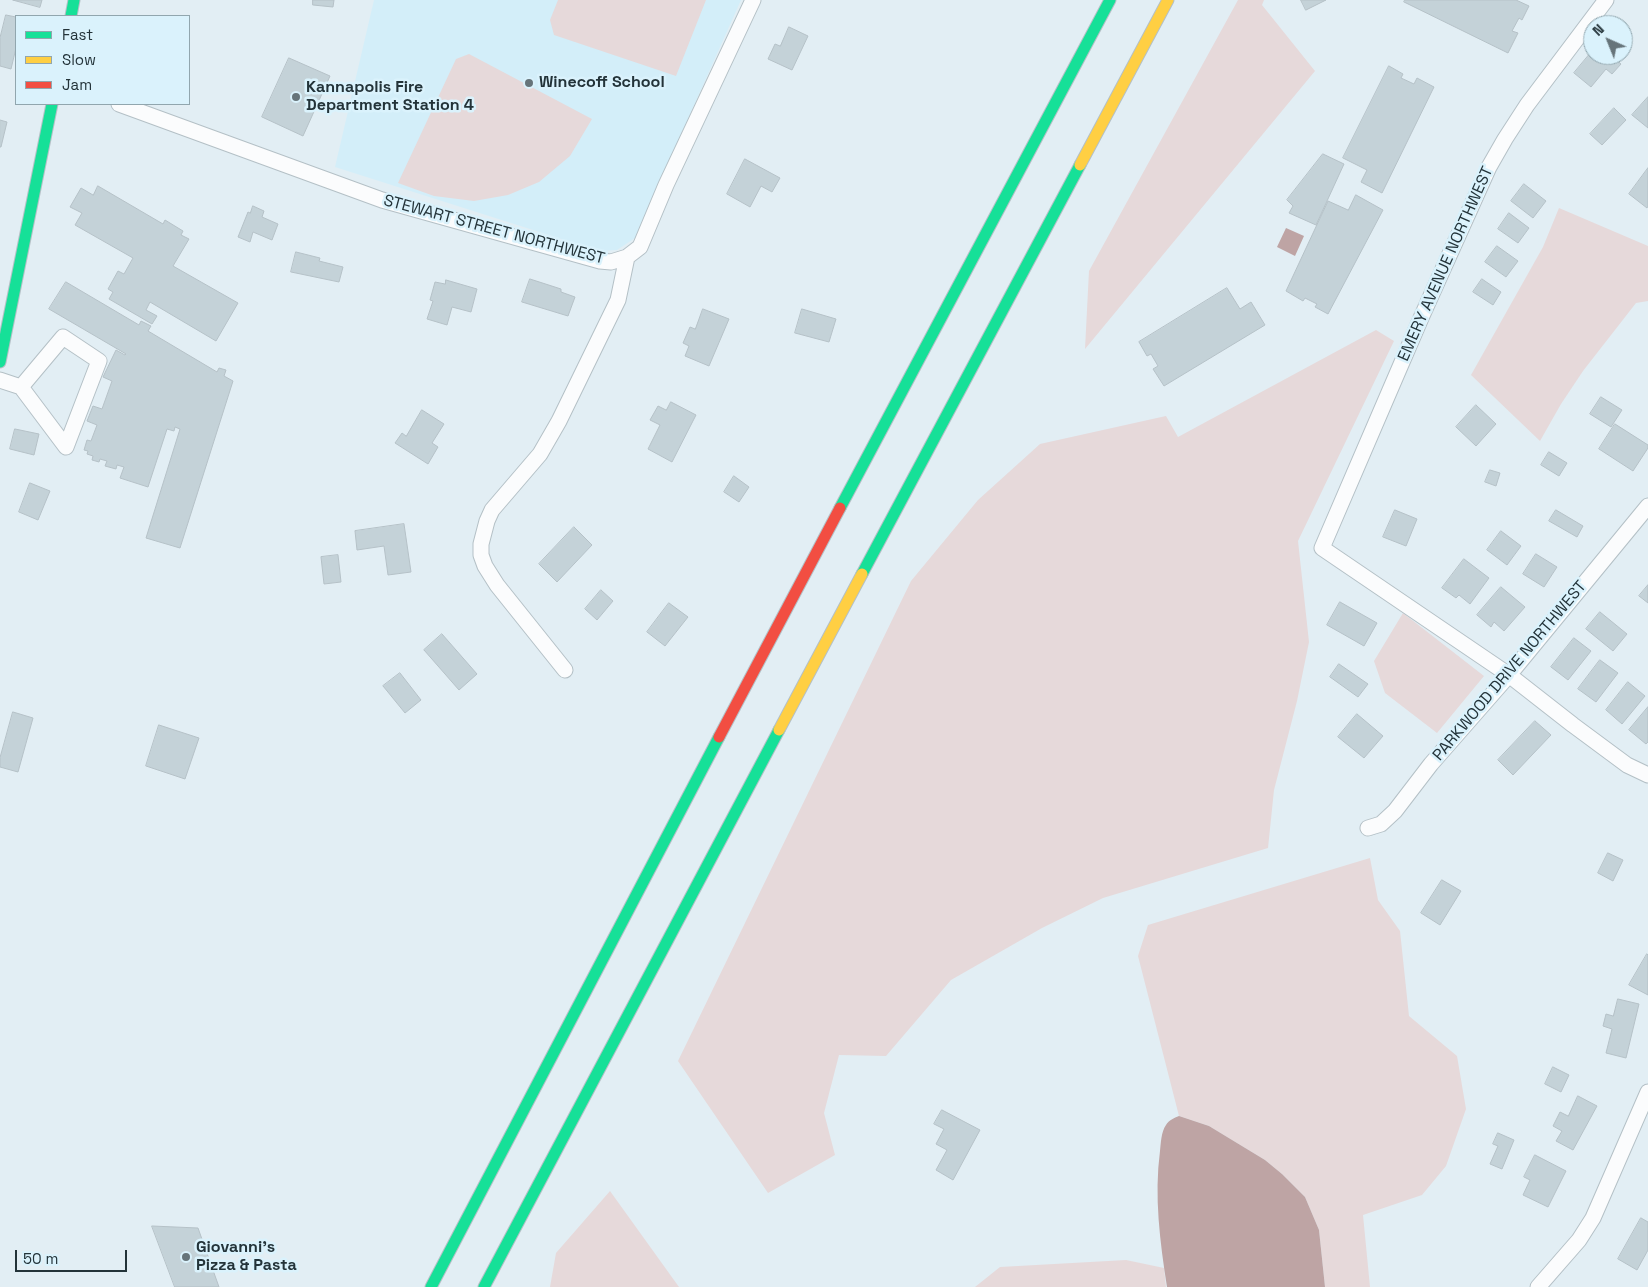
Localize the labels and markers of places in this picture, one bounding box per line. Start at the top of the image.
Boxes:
place label: Winecoff School [539,73,665,93]
marker: Winecoff School [523,77,535,89]
place label: Kannapolis Fire Department Station 4 [306,78,474,116]
marker: Kannapolis Fire Department Station 4 [290,91,302,103]
place label: Giovanni's Pizza & Pasta [196,1238,297,1276]
marker: Giovanni's Pizza & Pasta [180,1251,192,1263]

